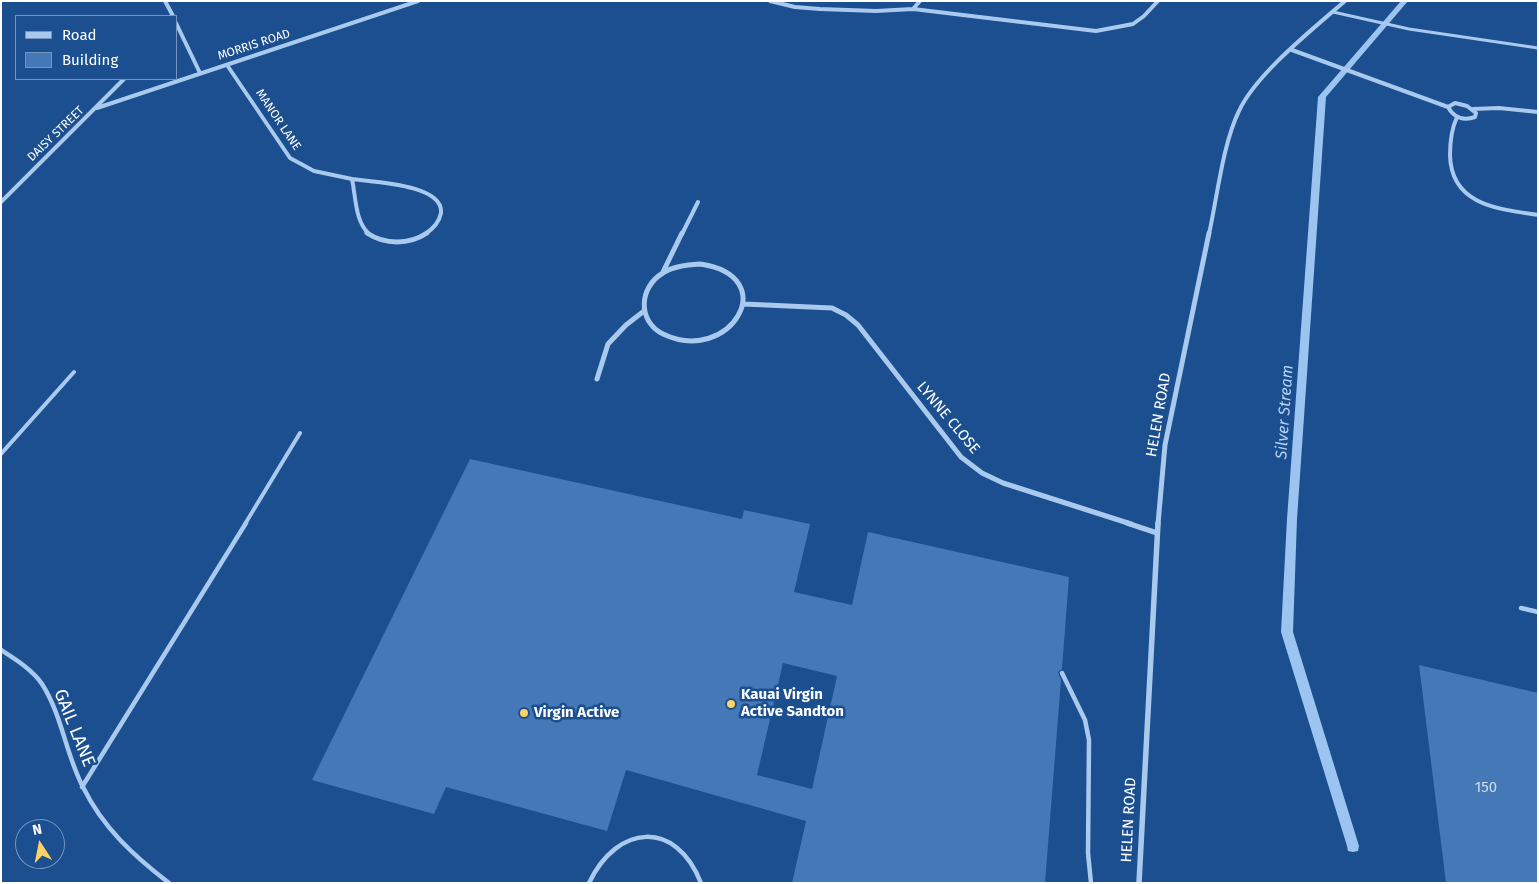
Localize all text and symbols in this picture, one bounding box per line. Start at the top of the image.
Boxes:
legend [15,15,178,80]
text: Road [62,26,97,44]
street label: MORRIS ROAD [216,27,292,63]
text: Building [62,51,118,69]
street label: MANOR LANE [252,87,304,153]
street label: DAISY STREET [25,104,87,164]
water label: Silver Stream [1272,364,1298,460]
street label: HELEN ROAD [1143,371,1175,459]
street label: LYNNE CLOSE [913,378,983,458]
street label: GAIL LANE [49,686,99,770]
place label: Kauai Virgin Active Sandton [741,686,844,721]
marker: Kauai Virgin Active Sandton [725,698,737,710]
place label: Virgin Active [534,704,619,722]
marker: Virgin Active [518,707,530,719]
street label: HELEN ROAD [1118,777,1140,863]
house number: 150 [1475,779,1497,797]
north arrow [15,819,65,869]
text: N [31,821,43,839]

